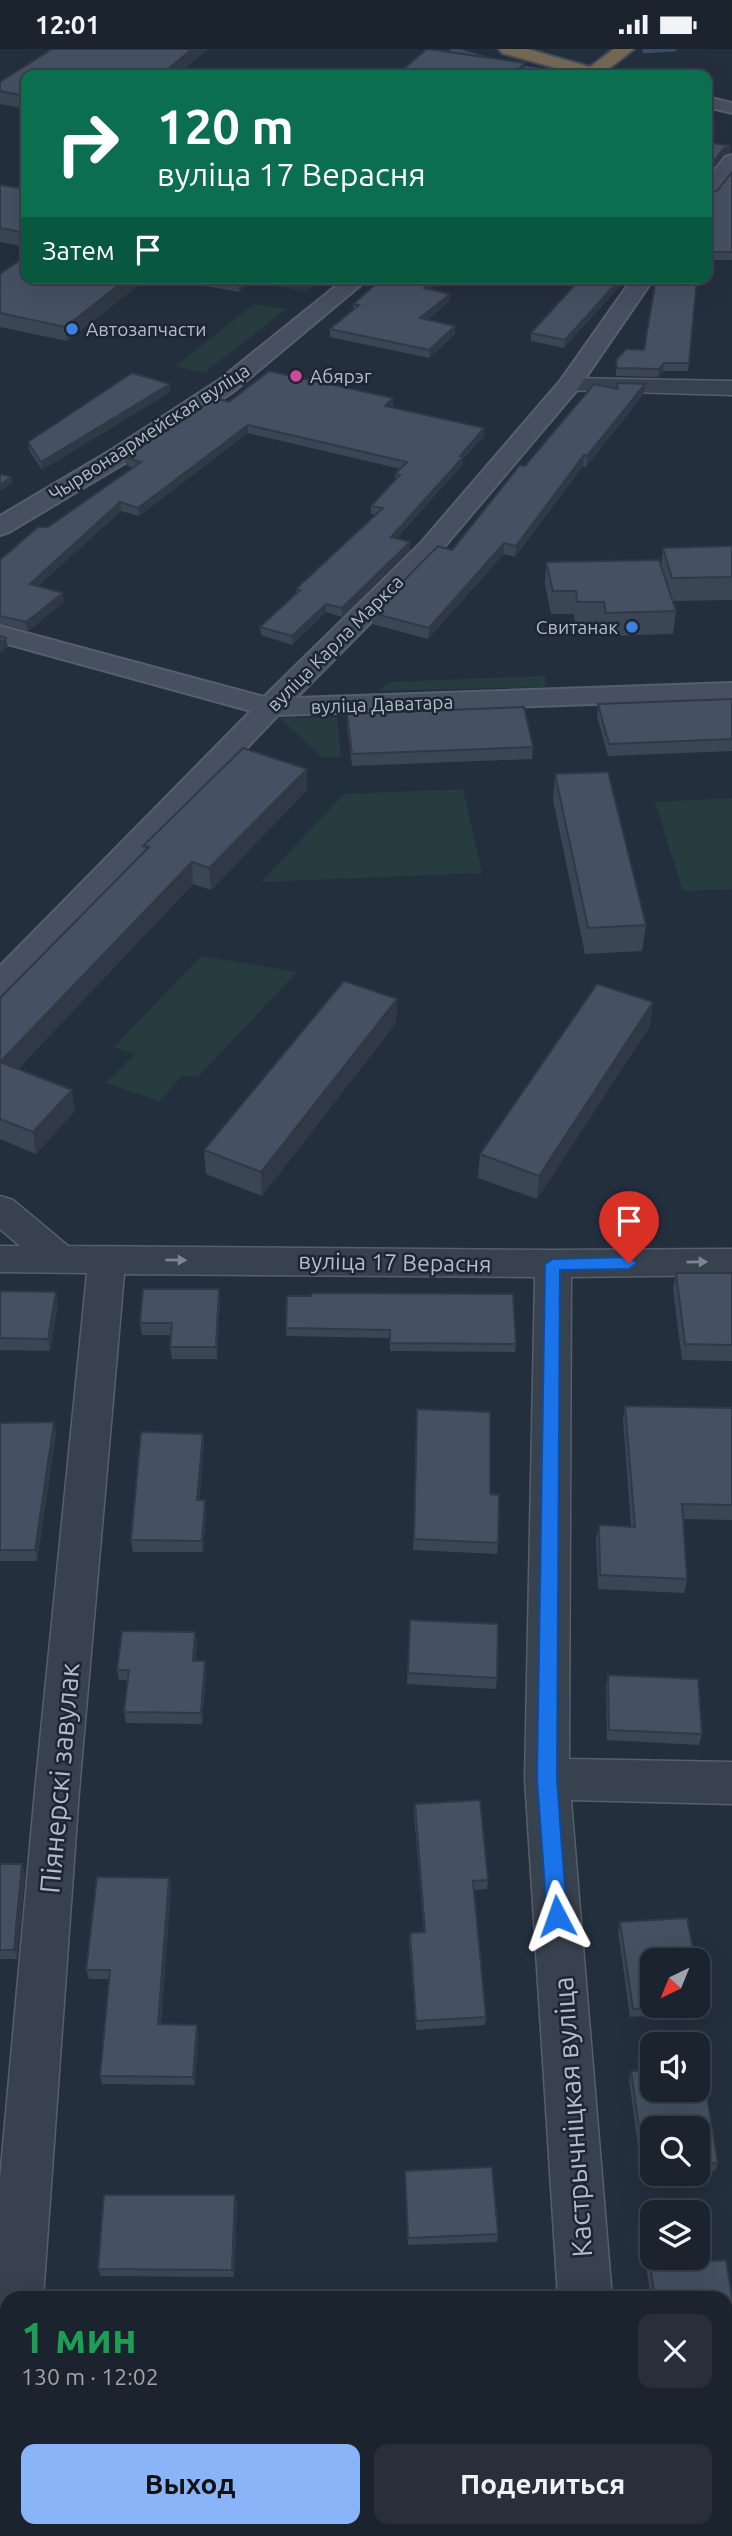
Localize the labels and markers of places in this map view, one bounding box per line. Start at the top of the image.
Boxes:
place label: Автозапчасти [86,318,207,340]
marker: Автозапчасти [64,321,80,337]
place label: Абярэг [310,365,372,387]
marker: Абярэг [288,368,304,384]
place label: Свитанак [536,616,618,638]
marker: Свитанак [624,619,640,635]
pin [599,1191,659,1263]

